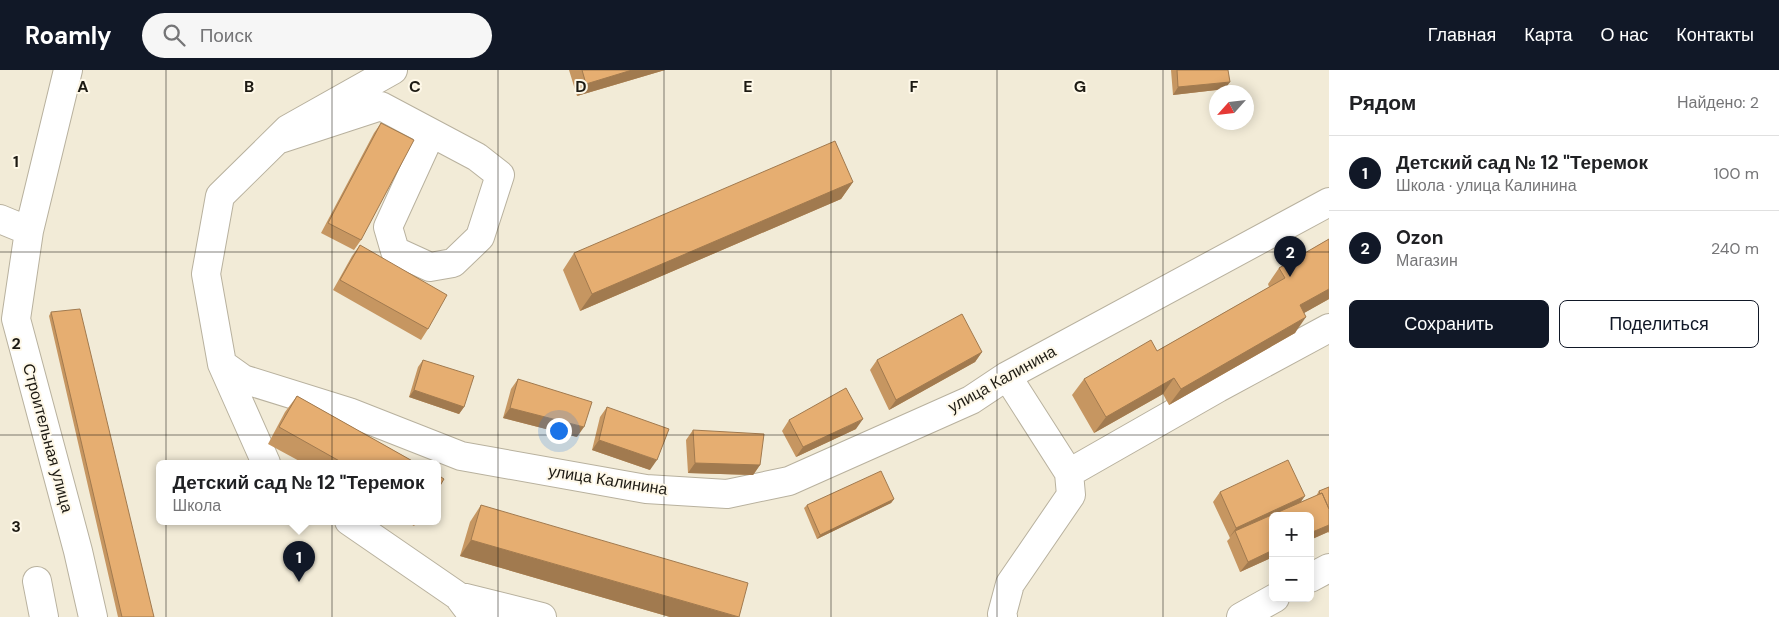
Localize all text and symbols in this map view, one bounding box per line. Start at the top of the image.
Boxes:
search box [142,13,492,58]
text: Roamly [25,20,112,51]
icon: search [160,21,188,49]
text: Поиск [200,23,252,48]
text: Главная [1428,23,1496,47]
text: Карта [1524,23,1573,47]
text: О нас [1601,23,1648,47]
text: Контакты [1676,23,1754,47]
text: A [77,76,89,97]
text: B [244,76,254,97]
text: C [409,76,421,97]
text: D [575,76,587,97]
text: E [743,76,753,97]
text: F [910,76,919,97]
text: G [1074,76,1086,97]
north arrow [1209,85,1254,130]
text: Рядом [1349,89,1416,117]
text: Найдено: 2 [1677,92,1759,113]
text: Детский сад № 12 "Теремок [1396,150,1648,175]
text: 1 [13,151,19,172]
text: 1 [1362,163,1368,184]
text: 100 m [1714,163,1759,184]
text: Школа · улица Калинина [1396,175,1577,196]
text: Ozon [1396,225,1444,250]
pin: 2 [1274,236,1306,277]
text: 2 [1360,238,1370,259]
text: 240 m [1711,238,1759,259]
text: Магазин [1396,250,1458,271]
button: Сохранить [1349,300,1549,348]
button: Поделиться [1559,300,1759,348]
text: 2 [11,333,21,354]
street label: улица Калинина [944,341,1060,417]
street label: Строительная улица [18,361,78,515]
your location [546,418,572,444]
popup [156,460,441,525]
street label: улица Калинина [547,460,669,500]
text: Детский сад № 12 "Теремок [173,470,424,495]
text: Школа [173,495,221,516]
map controls [1269,512,1314,602]
button: + [1269,512,1314,557]
text: 3 [11,516,21,537]
pin: 1 [283,541,315,582]
button: − [1269,557,1314,602]

